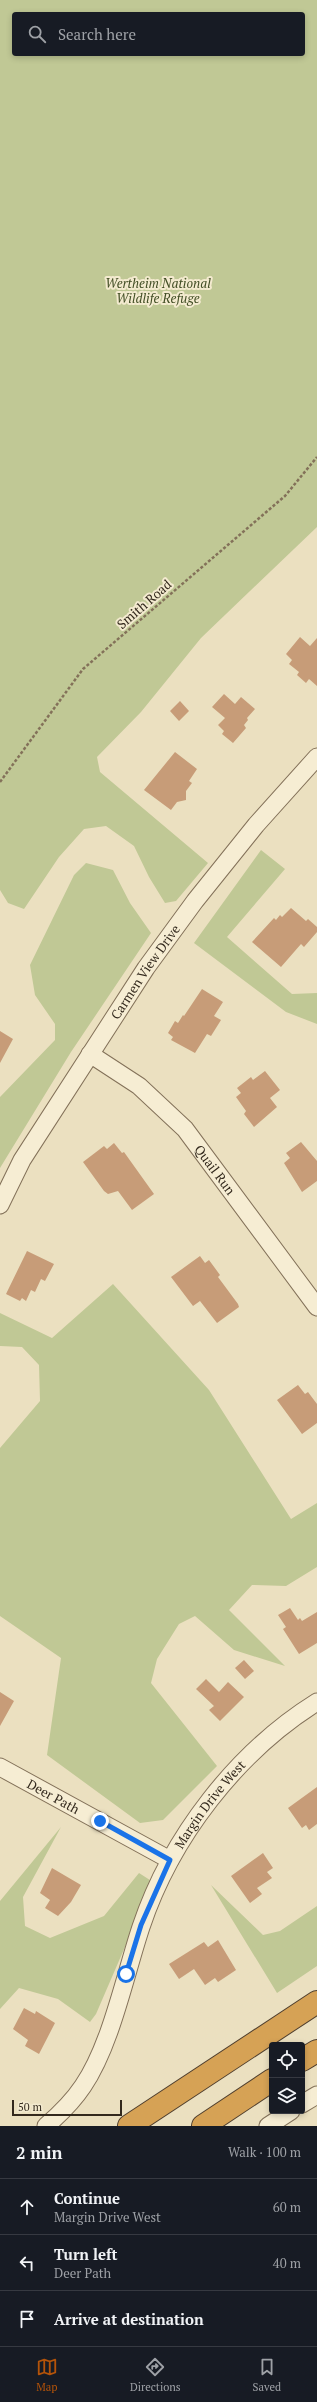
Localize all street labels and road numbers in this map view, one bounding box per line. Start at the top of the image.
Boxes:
street label: Smith Road [113,575,175,633]
street label: Carmen View Drive [106,921,184,1023]
street label: Quail Run [191,1141,240,1199]
street label: Margin Drive West [170,1756,249,1852]
street label: Deer Path [24,1775,83,1818]

